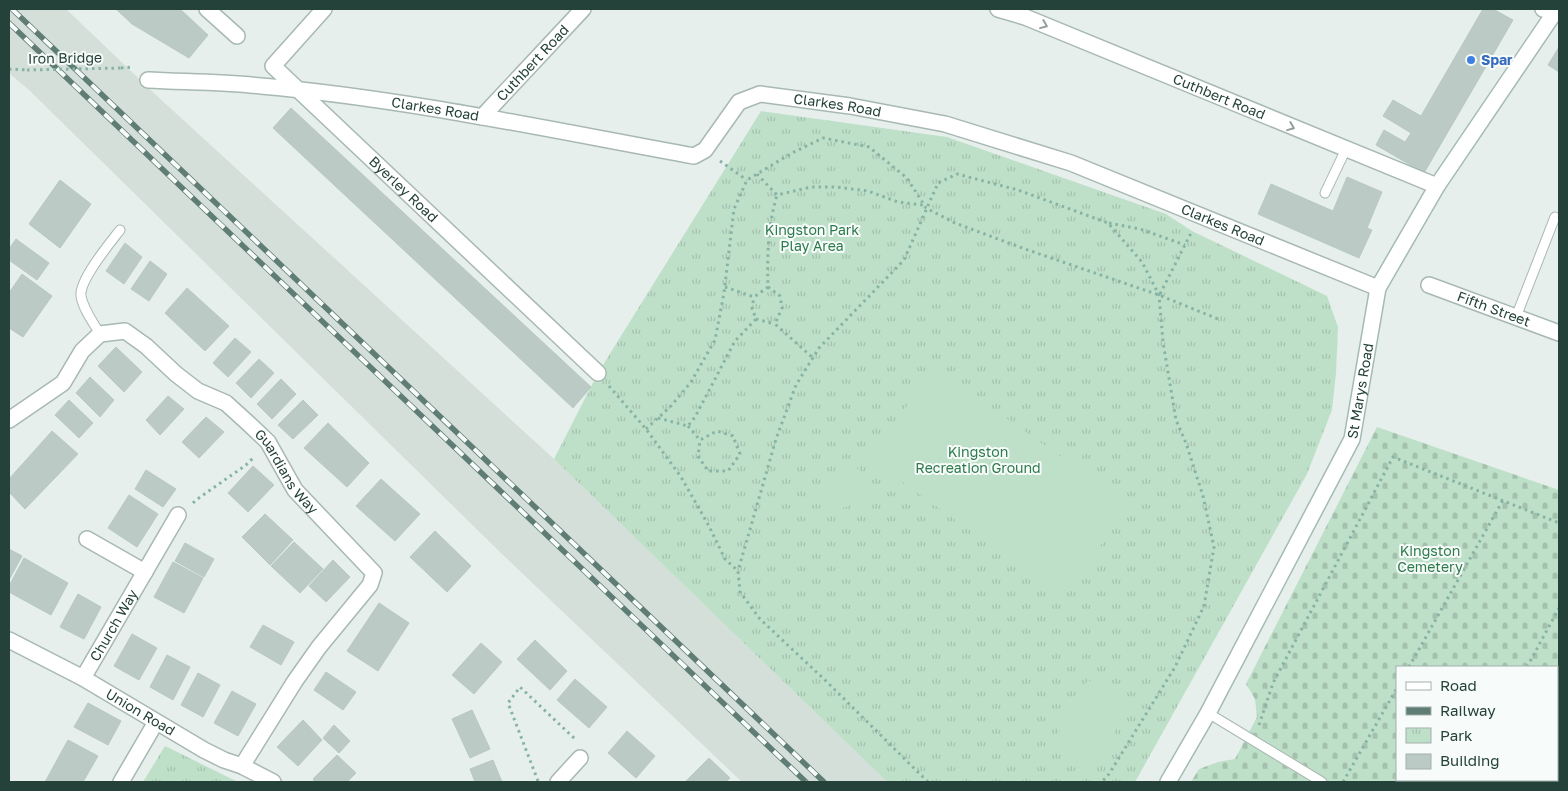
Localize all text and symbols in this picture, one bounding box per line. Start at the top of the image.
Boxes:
one-way arrow [1039,19,1048,30]
street label: Cuthbert Road [492,21,572,104]
street label: Iron Bridge [28,48,102,67]
place label: Spar [1481,51,1513,68]
marker: Spar [1465,54,1477,66]
street label: Cuthbert Road [1171,70,1268,123]
street label: Clarkes Road [793,90,883,120]
street label: Clarkes Road [390,93,480,124]
one-way arrow [1287,121,1295,131]
street label: Byerley Road [366,152,442,225]
street label: Clarkes Road [1179,200,1267,249]
park label: Kingston Park Play Area [765,221,859,254]
street label: Fifth Street [1455,287,1533,330]
street label: St Marys Road [1343,342,1376,440]
street label: Guardians Way [252,425,322,517]
park label: Kingston Recreation Ground [915,443,1041,476]
park label: Kingston Cemetery [1397,542,1463,575]
street label: Church Way [86,586,141,664]
legend [1396,666,1558,781]
text: Road [1440,676,1477,694]
street label: Union Road [103,685,178,739]
text: Railway [1440,701,1496,719]
text: Park [1440,726,1473,744]
text: Building [1440,751,1500,769]

